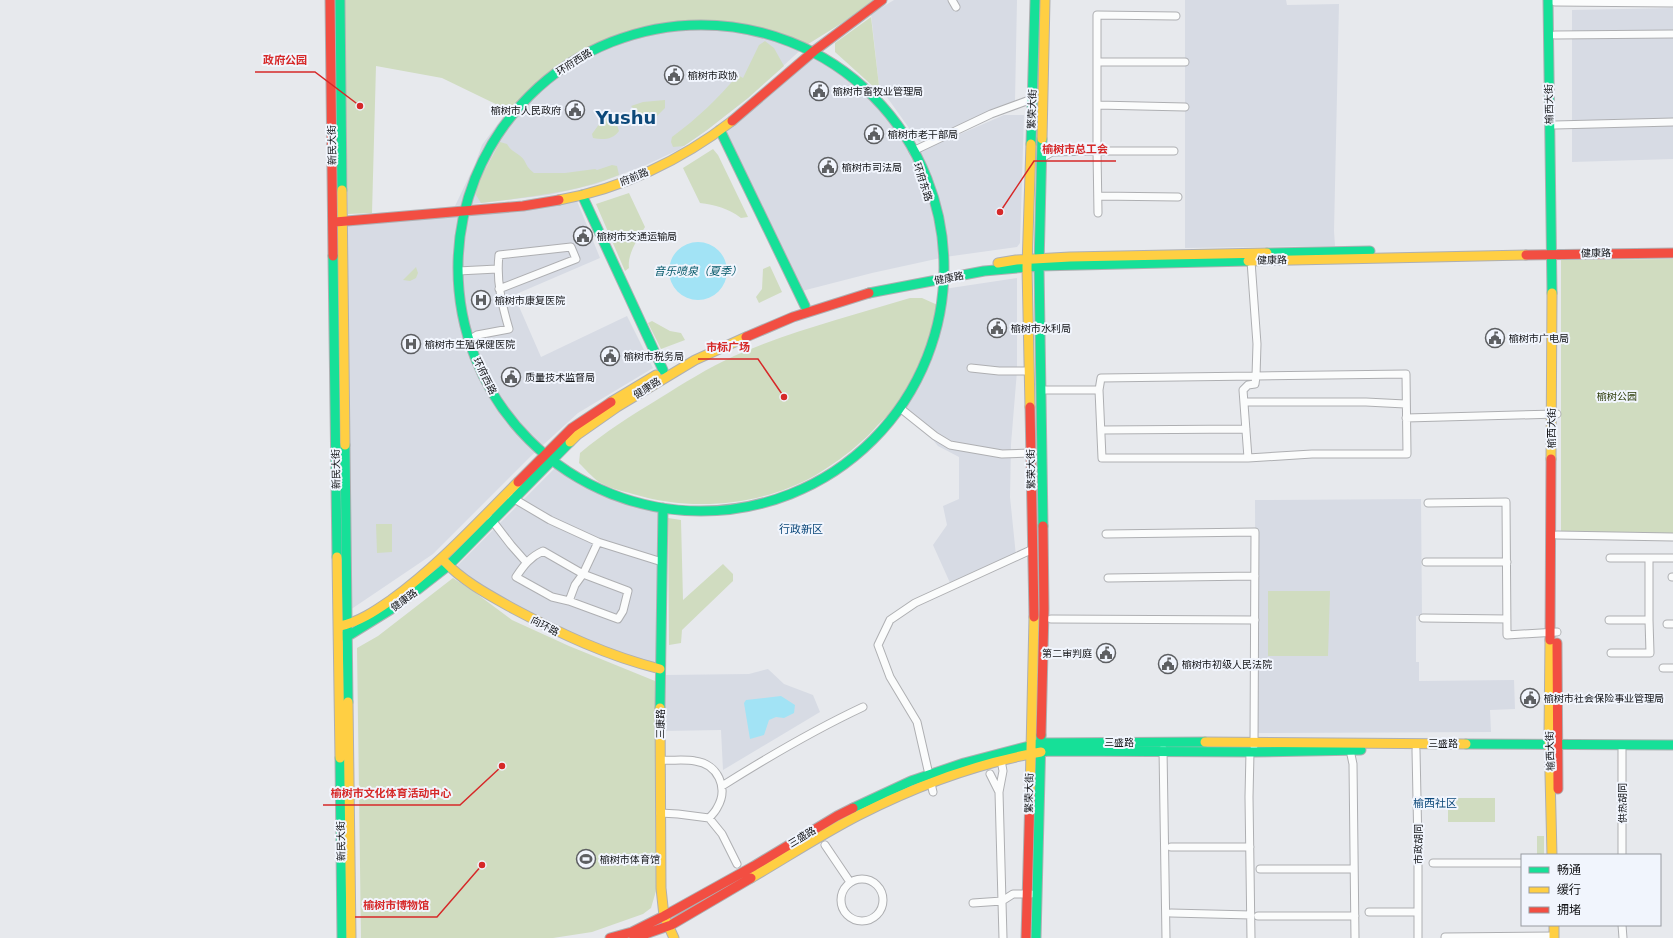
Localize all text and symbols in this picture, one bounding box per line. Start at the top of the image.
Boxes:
street label: 环府西路 [554,47,594,77]
callout: 政府公园 [255,49,315,72]
text: 政府公园 [263,54,307,67]
public building icon: 榆树市政协 [663,64,685,86]
place label: 榆树市政协 [688,70,738,81]
public building icon: 榆树市畜牧业管理局 [808,80,830,102]
street label: 榆西大街 [1543,84,1555,124]
place label: 榆树市畜牧业管理局 [833,86,923,97]
street label: 繁荣大街 [1026,89,1038,129]
public building icon: 榆树市人民政府 [564,99,586,121]
place label: 榆树市人民政府 [491,105,561,116]
district label: Yushu [595,107,656,128]
public building icon: 榆树市老干部局 [863,123,885,145]
street label: 新民大街 [326,125,338,165]
place label: 榆树市老干部局 [888,129,958,140]
callout: 榆树市总工会 [1034,138,1116,161]
text: 榆树市总工会 [1042,143,1108,156]
public building icon: 榆树市司法局 [817,156,839,178]
street label: 环府东路 [912,161,934,203]
place label: 榆树市司法局 [842,162,902,173]
street label: 府前路 [618,166,650,188]
public building icon: 榆树市交通运输局 [572,225,594,247]
place label: 榆树市交通运输局 [597,231,677,242]
street label: 健康路 [1581,247,1611,259]
street label: 健康路 [1257,254,1287,266]
water label: 音乐喷泉（夏季） [654,265,742,278]
street label: 健康路 [933,270,965,286]
hospital icon: 榆树市康复医院 [470,289,492,311]
place label: 榆树市康复医院 [495,295,565,306]
public building icon: 榆树市水利局 [986,317,1008,339]
place label: 榆树市水利局 [1011,323,1071,334]
public building icon: 榆树市广电局 [1484,327,1506,349]
hospital icon: 榆树市生殖保健医院 [400,333,422,355]
place label: 榆树市广电局 [1509,333,1569,344]
callout: 市标广场 [698,336,758,359]
place label: 榆树市生殖保健医院 [425,339,515,350]
text: 市标广场 [706,341,750,354]
public building icon: 榆树市税务局 [599,345,621,367]
place label: 榆树市税务局 [624,351,684,362]
street label: 环府西路 [471,356,499,396]
public building icon: 质量技术监督局 [500,366,522,388]
place label: 质量技术监督局 [525,372,595,383]
street label: 健康路 [631,375,663,401]
park label: 榆树公园 [1597,391,1637,402]
street label: 榆西大街 [1546,408,1557,448]
street label: 新民大街 [330,449,342,489]
street label: 繁荣大街 [1025,449,1037,489]
district label: 行政新区 [779,523,823,536]
street label: 健康路 [389,587,419,613]
street label: 向环路 [529,614,561,638]
public building icon: 第二审判庭 [1095,642,1117,664]
place label: 第二审判庭 [1042,648,1092,659]
public building icon: 榆树市初级人民法院 [1157,653,1179,675]
place label: 榆树市初级人民法院 [1182,659,1272,670]
public building icon: 榆树市社会保险事业管理局 [1519,687,1541,709]
place label: 榆树市社会保险事业管理局 [1544,693,1664,704]
street label: 三康路 [655,709,666,739]
street label: 榆西大街 [1544,731,1556,771]
street label: 三盛路 [1104,737,1134,748]
street label: 三盛路 [1428,738,1458,749]
street label: 繁荣大街 [1023,773,1035,813]
callout: 榆树市文化体育活动中心 [323,782,460,805]
street label: 供热胡同 [1617,783,1628,824]
text: 榆树市文化体育活动中心 [331,787,452,800]
district label: 榆西社区 [1413,797,1457,810]
street label: 新民大街 [335,821,347,861]
street label: 市政胡同 [1413,824,1424,864]
street label: 三盛路 [786,825,818,849]
sports icon: 榆树市体育馆 [575,848,597,870]
place label: 榆树市体育馆 [600,854,660,865]
legend [1521,854,1661,926]
text: 畅通 [1557,863,1581,877]
text: 缓行 [1557,883,1581,897]
callout: 榆树市博物馆 [355,894,437,917]
text: 榆树市博物馆 [363,899,429,912]
text: 拥堵 [1557,903,1581,917]

